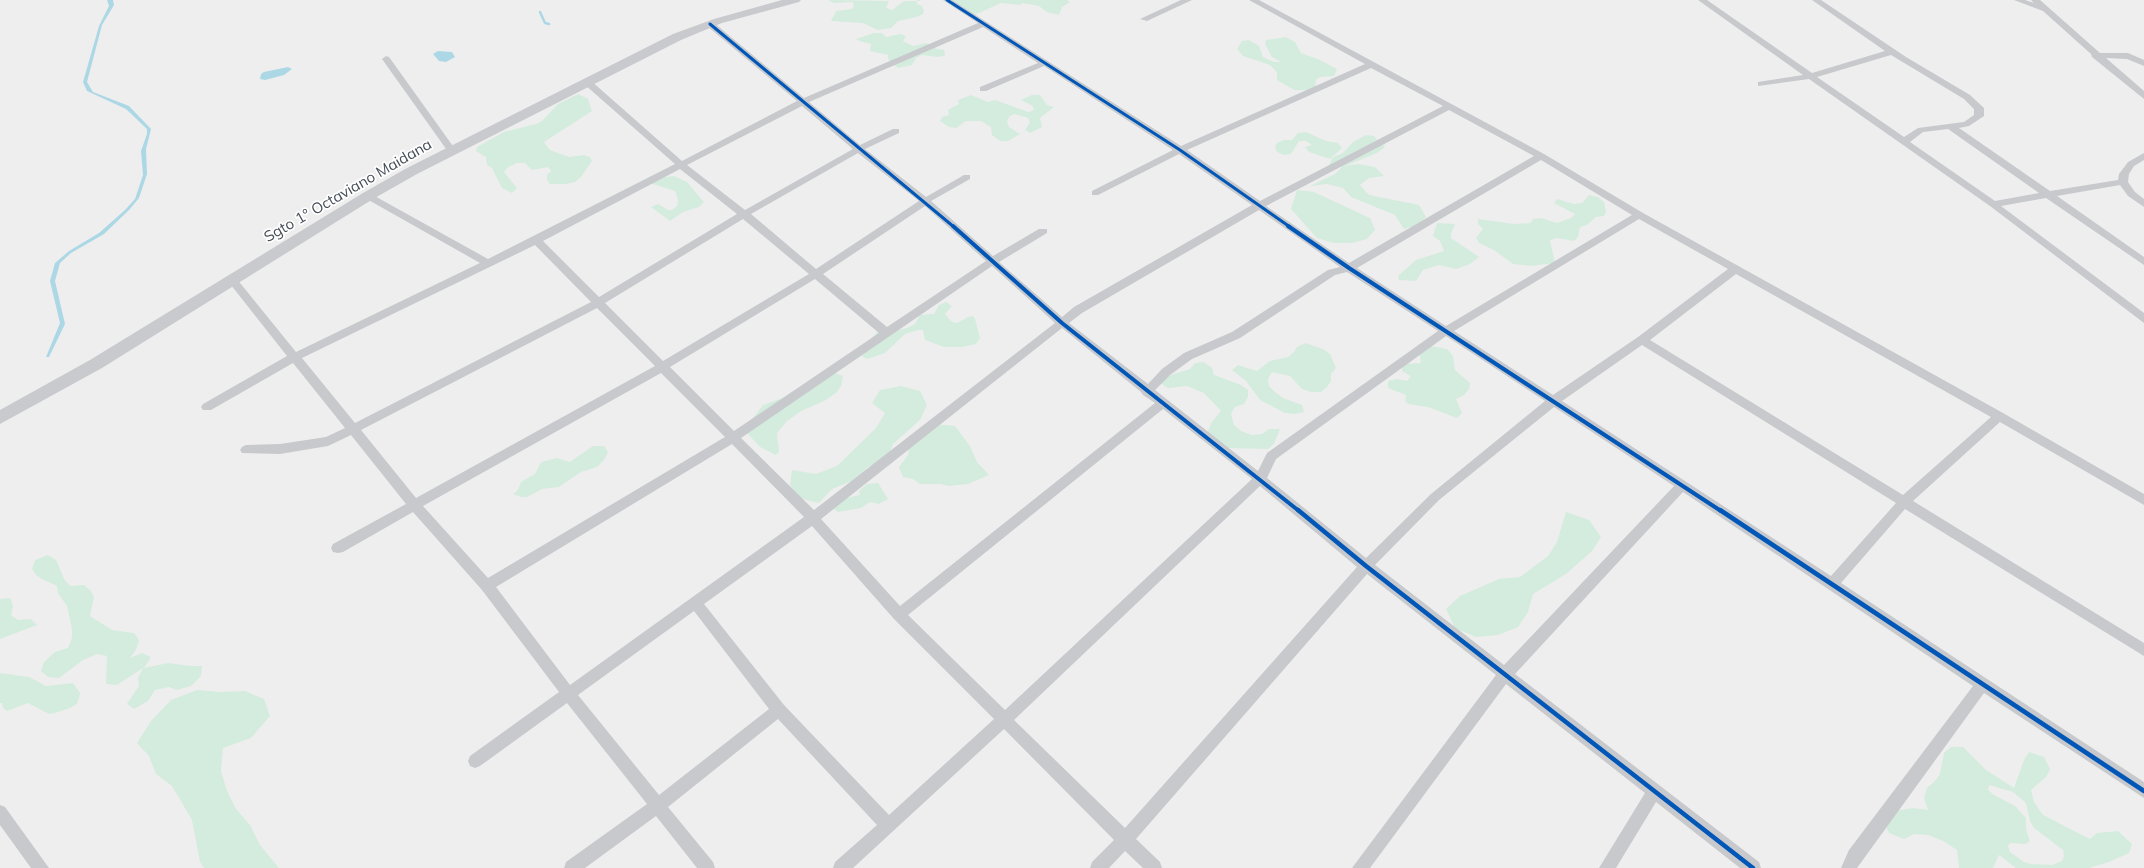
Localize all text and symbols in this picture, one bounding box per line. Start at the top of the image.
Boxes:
street label: Sgto 1° Octaviano Maidana [261,136,435,246]

